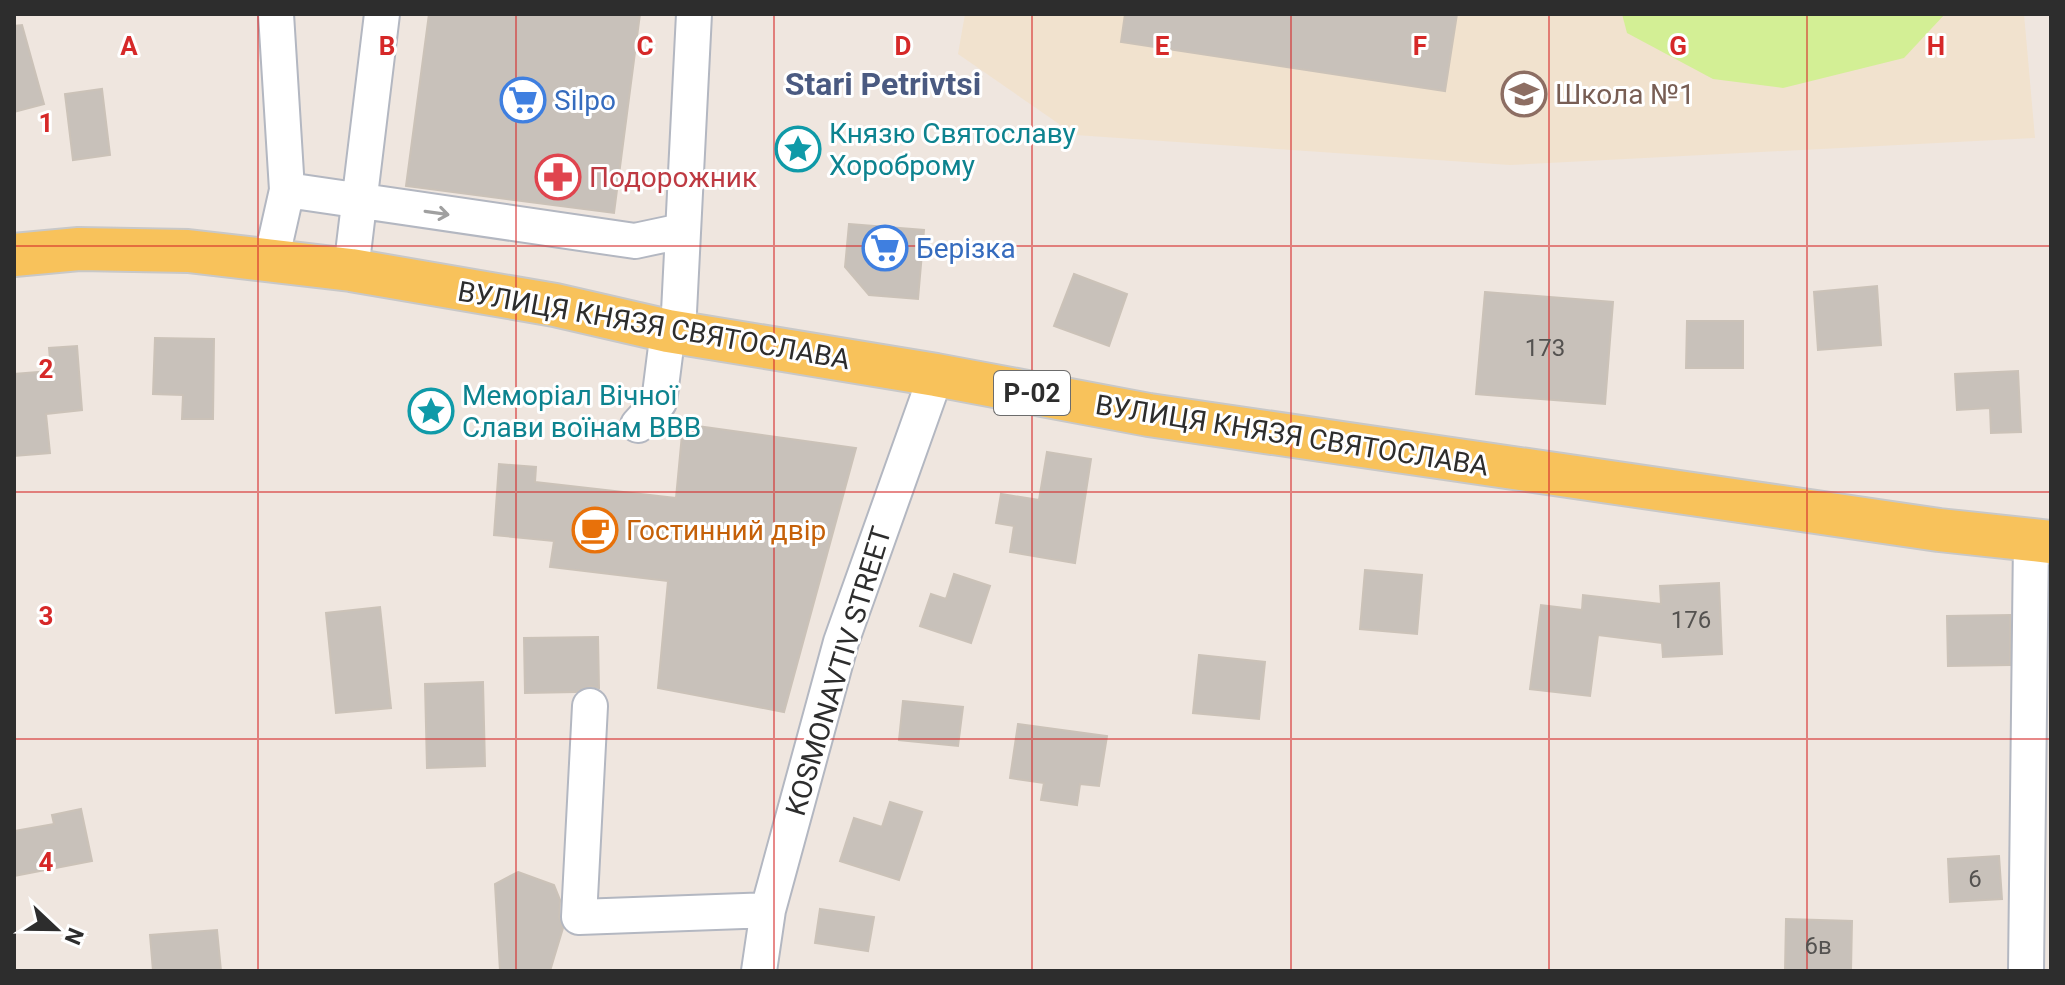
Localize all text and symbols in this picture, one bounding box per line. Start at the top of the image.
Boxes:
text: A [120,31,138,61]
text: B [379,31,395,61]
text: C [636,31,654,61]
text: D [895,31,911,61]
text: E [1155,31,1170,61]
text: F [1413,31,1427,61]
text: G [1669,31,1687,61]
text: H [1927,31,1945,61]
district label: Stari Petrivtsi [785,65,981,103]
school or university icon: Школа №1 [1500,70,1548,118]
supermarket icon: Silpo [499,76,547,124]
place label: Школа №1 [1555,78,1695,111]
place label: Silpo [554,84,616,117]
text: 1 [39,108,53,138]
place label: Князю Святославу Хороброму [829,117,1076,182]
place icon: Князю Святославу Хороброму [774,125,822,173]
pharmacy icon: Подорожник [534,153,582,201]
place label: Подорожник [589,161,757,194]
one-way arrow [423,206,449,221]
supermarket icon: Берізка [861,224,909,272]
place label: Берізка [916,232,1016,265]
street label: ВУЛИЦЯ КНЯЗЯ СВЯТОСЛАВА [455,275,852,376]
house number: 173 [1525,334,1565,362]
text: 2 [39,354,53,384]
road number: Р-02 [994,371,1070,415]
place label: Меморіал Вічної Слави воїнам ВВВ [462,379,701,444]
place icon: Меморіал Вічної Слави воїнам ВВВ [407,387,455,435]
street label: ВУЛИЦЯ КНЯЗЯ СВЯТОСЛАВА [1093,388,1491,483]
cafe icon: Гостинний двір [571,506,619,554]
place label: Гостинний двір [626,514,826,547]
street label: KOSMONAVTIV STREET [779,522,898,820]
text: 3 [39,601,53,631]
house number: 176 [1671,606,1711,634]
text: 4 [39,847,54,877]
house number: 6 [1968,865,1982,893]
north arrow [16,889,96,969]
text: N [60,924,89,948]
house number: 6в [1804,932,1832,960]

